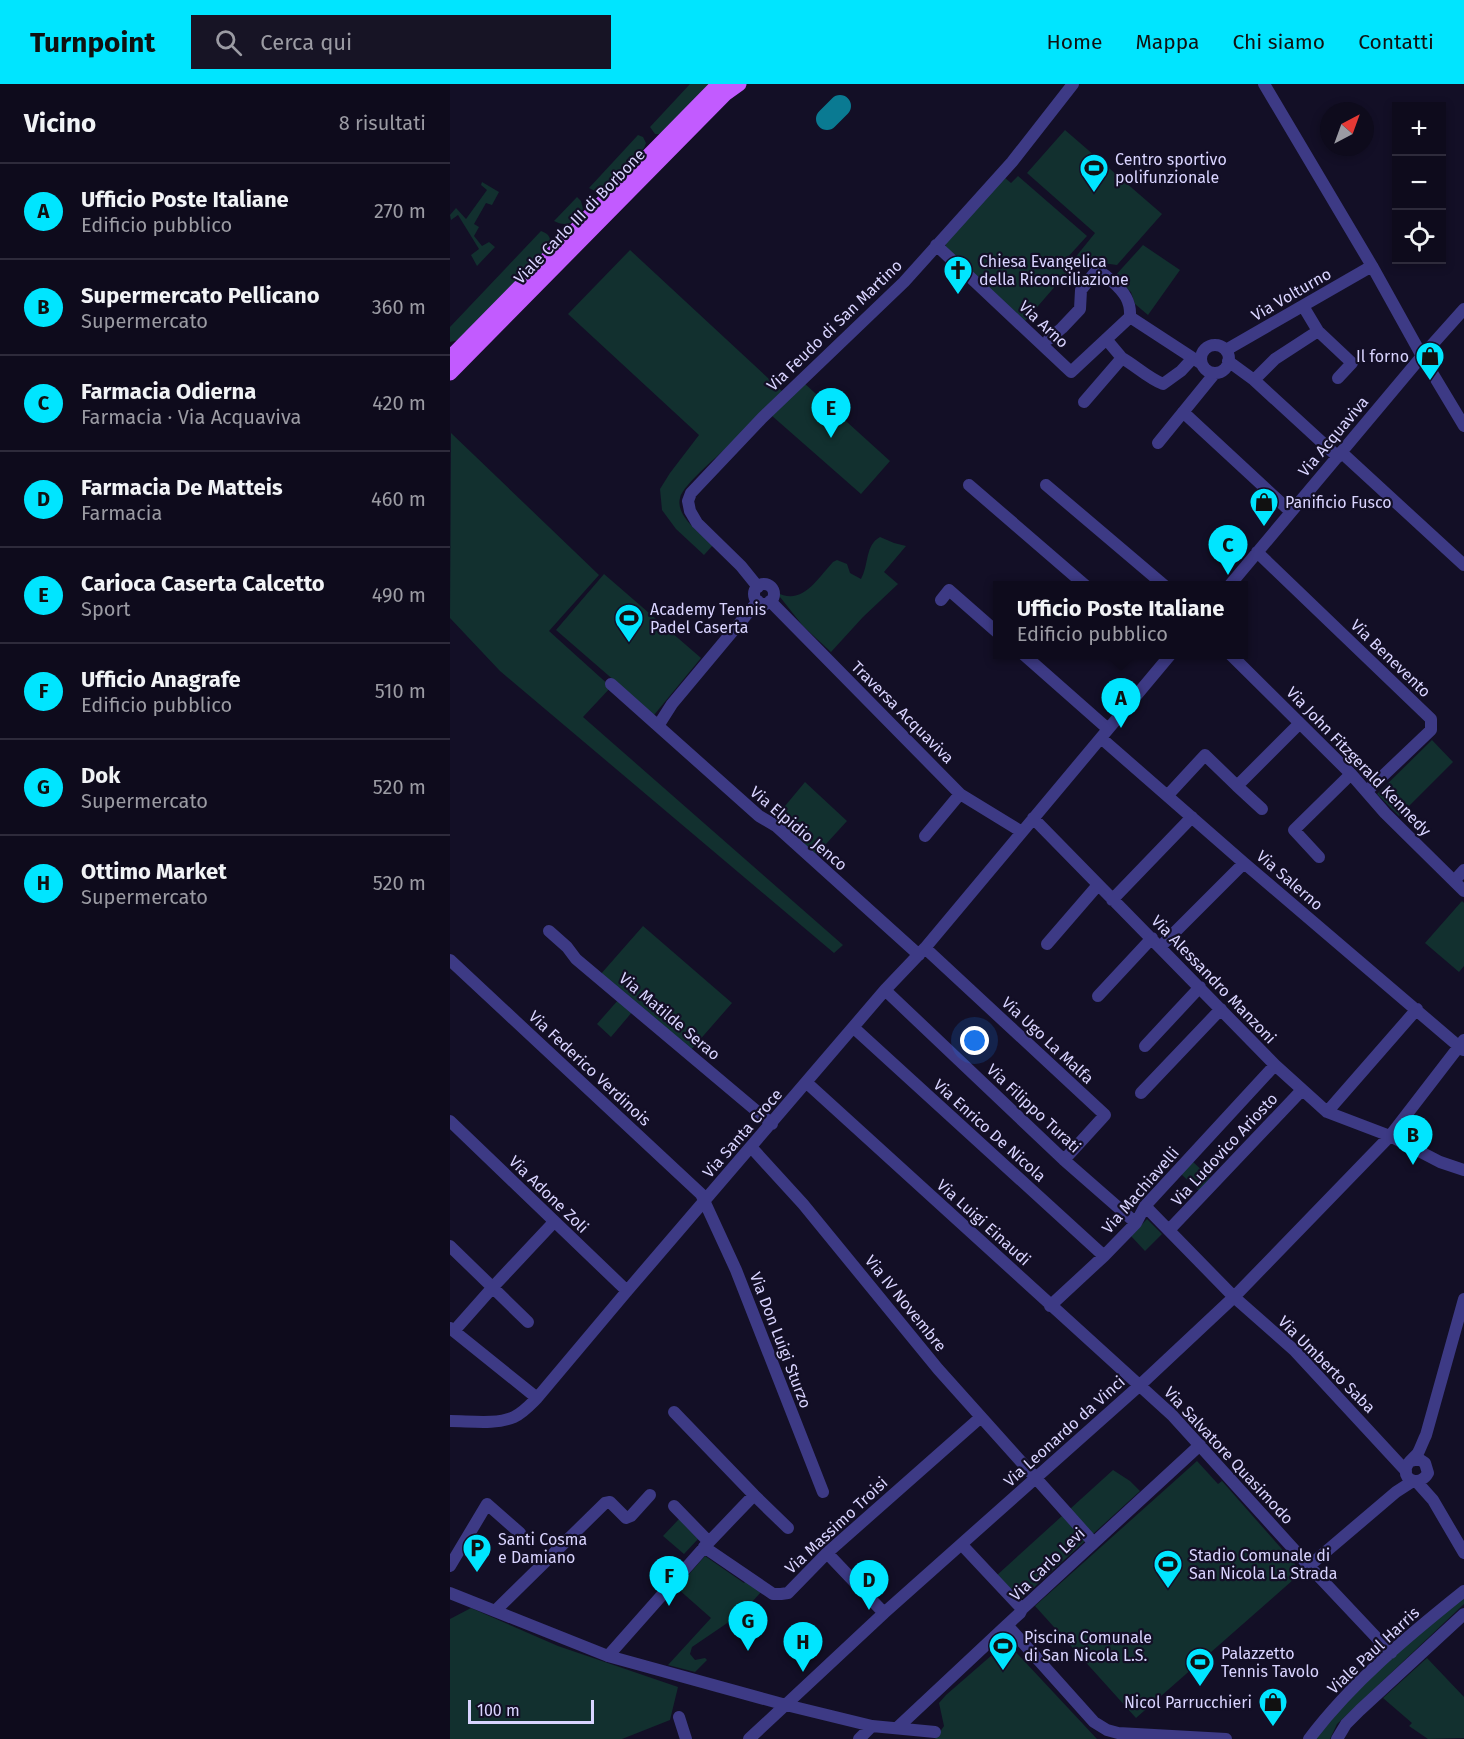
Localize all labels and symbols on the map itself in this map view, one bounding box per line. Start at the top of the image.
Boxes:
north arrow [1320,102,1374,156]
street label: Viale Carlo III di Borbone [510,145,649,288]
place label: Centro sportivo polifunzionale [1115,150,1227,187]
sports icon: Centro sportivo polifunzionale [1078,152,1110,194]
place label: Chiesa Evangelica della Riconciliazione [979,252,1129,289]
church icon: Chiesa Evangelica della Riconciliazione [942,254,974,296]
street label: Via Feudo di San Martino [763,256,906,395]
street label: Via Volturno [1248,264,1334,325]
street label: Via Arno [1015,297,1072,352]
shop icon: Il forno [1414,340,1446,382]
place label: Il forno [1356,347,1409,366]
pin: E [812,388,850,438]
street label: Via Acquaviva [1294,392,1372,480]
shop icon: Panificio Fusco [1248,486,1280,528]
place label: Panificio Fusco [1285,493,1392,512]
pin: C [1208,526,1248,575]
place label: Academy Tennis Padel Caserta [650,600,766,637]
sports icon: Academy Tennis Padel Caserta [613,602,645,644]
street label: Via Benevento [1347,616,1435,701]
street label: Traversa Acquaviva [847,657,958,768]
pin: A [1102,678,1140,728]
street label: Via John Fitzgerald Kennedy [1282,683,1435,840]
street label: Via Elpidio Jenco [746,782,851,874]
street label: Via Salerno [1253,846,1327,914]
street label: Via Alessandro Manzoni [1147,911,1280,1047]
street label: Via Matilde Serao [615,969,724,1064]
street label: Via Ugo La Malfa [998,993,1098,1088]
street label: Via Federico Verdinois [525,1007,655,1130]
your location [960,1026,989,1055]
street label: Via Filippo Turati [983,1060,1085,1157]
street label: Via Enrico De Nicola [930,1075,1050,1186]
street label: Via Santa Croce [699,1085,786,1182]
street label: Via Ludovico Ariosto [1167,1089,1281,1210]
pin: B [1394,1116,1432,1165]
street label: Via Machiavelli [1098,1143,1183,1237]
street label: Via Adone Zoli [505,1152,592,1237]
street label: Via Luigi Einaudi [933,1175,1034,1269]
street label: Via IV Novembre [861,1251,950,1355]
street label: Via Don Luigi Sturzo [746,1269,815,1411]
street label: Via Umberto Saba [1274,1312,1379,1417]
street label: Via Leonardo da Vinci [1000,1372,1129,1491]
street label: Via Salvatore Quasimodo [1160,1383,1297,1528]
street label: Via Massimo Troisi [781,1473,892,1578]
street label: Via Carlo Levi [1006,1524,1089,1605]
place label: Santi Cosma e Damiano [498,1530,587,1567]
parking icon: Santi Cosma e Damiano [461,1532,493,1574]
place label: Stadio Comunale di San Nicola La Strada [1189,1546,1338,1583]
sports icon: Stadio Comunale di San Nicola La Strada [1152,1548,1184,1590]
pin: F [650,1556,688,1606]
pin: D [850,1560,888,1610]
pin: G [728,1602,768,1651]
street label: Viale Paul Harris [1323,1603,1423,1698]
pin: H [784,1622,822,1672]
place label: Piscina Comunale di San Nicola L.S. [1024,1628,1152,1665]
sports icon: Piscina Comunale di San Nicola L.S. [987,1630,1019,1672]
place label: Palazzetto Tennis Tavolo [1221,1644,1319,1681]
sports icon: Palazzetto Tennis Tavolo [1184,1646,1216,1688]
shop icon: Nicol Parrucchieri [1257,1686,1289,1728]
place label: Nicol Parrucchieri [1124,1693,1252,1712]
scale bar [468,1697,594,1724]

